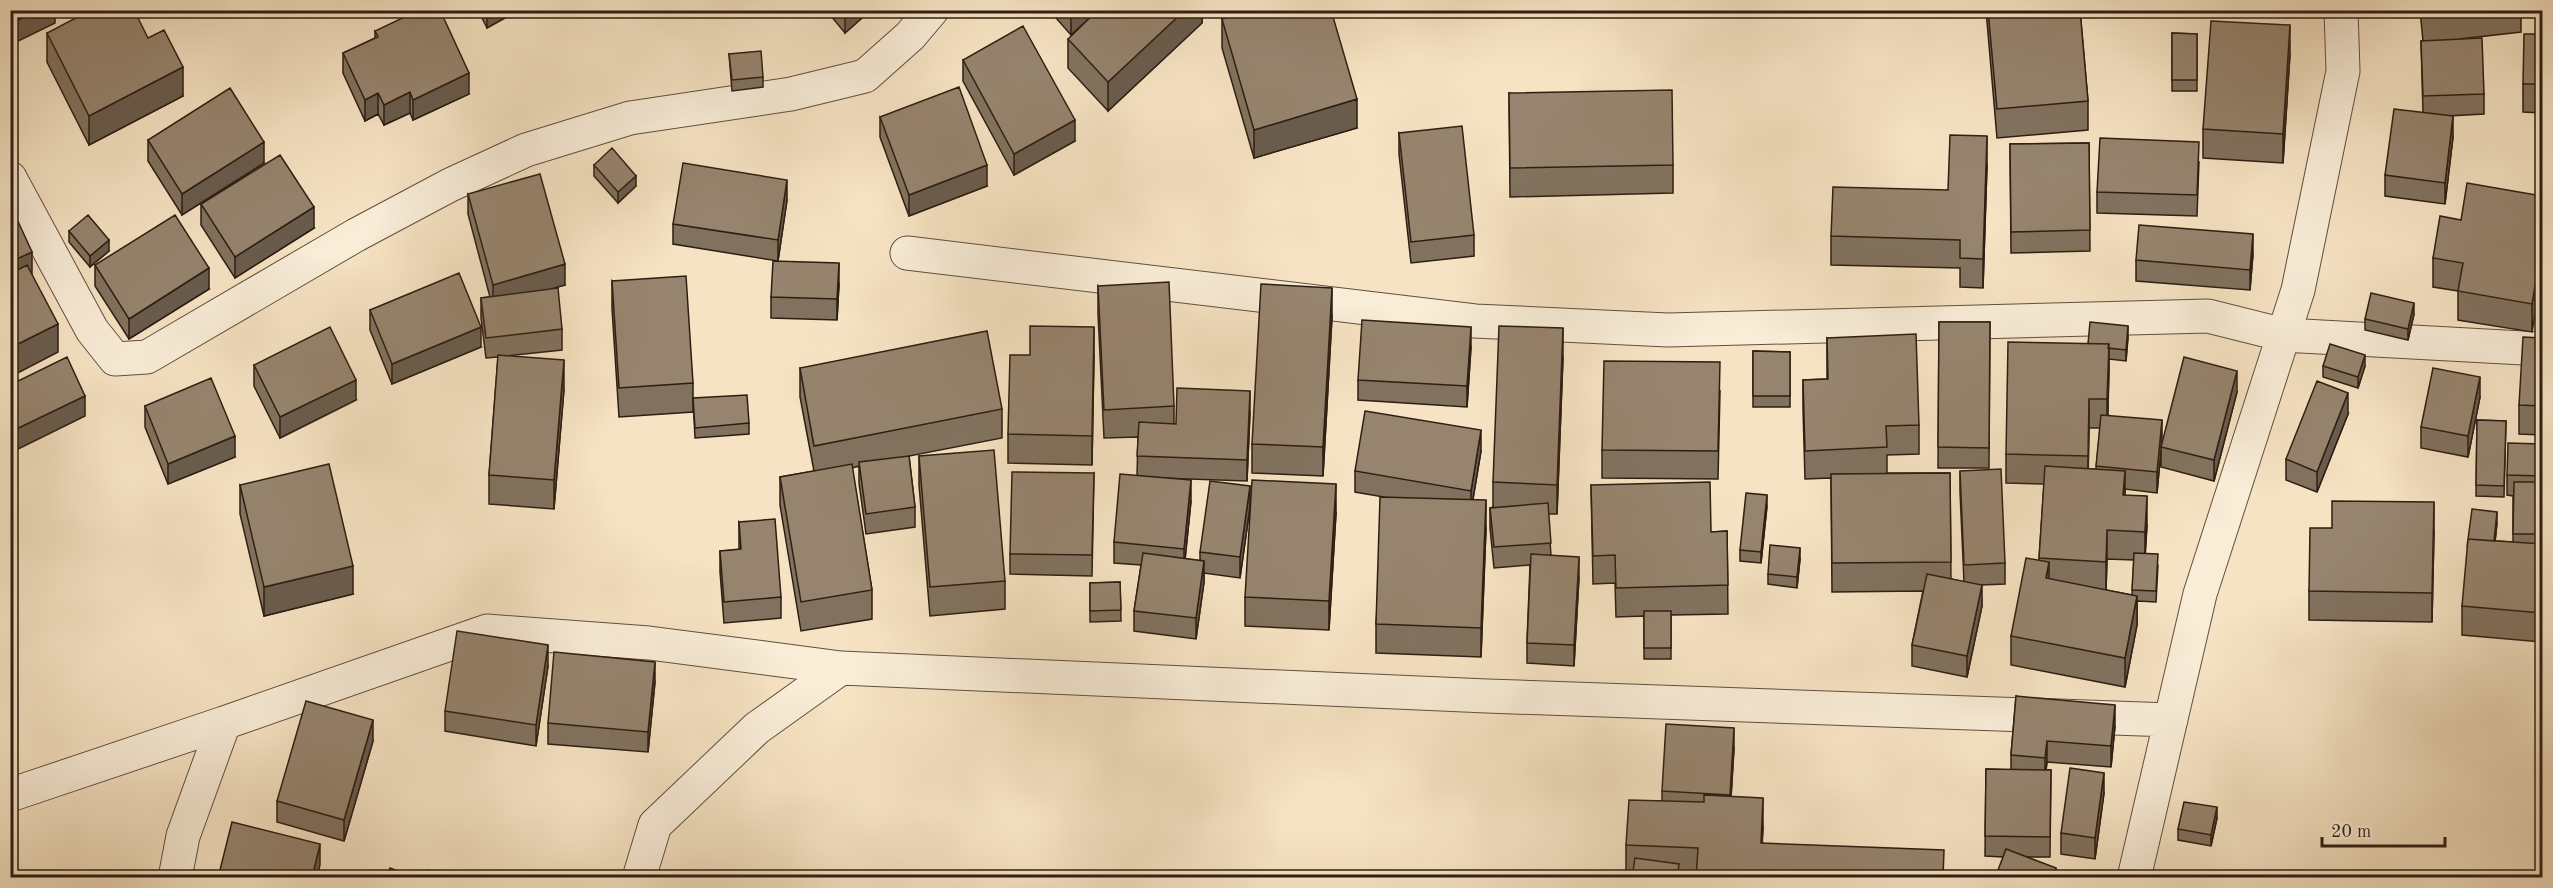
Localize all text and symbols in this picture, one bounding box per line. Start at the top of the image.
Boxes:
scale bar [2322,810,2445,848]
text: 20 m [2331,823,2371,841]

